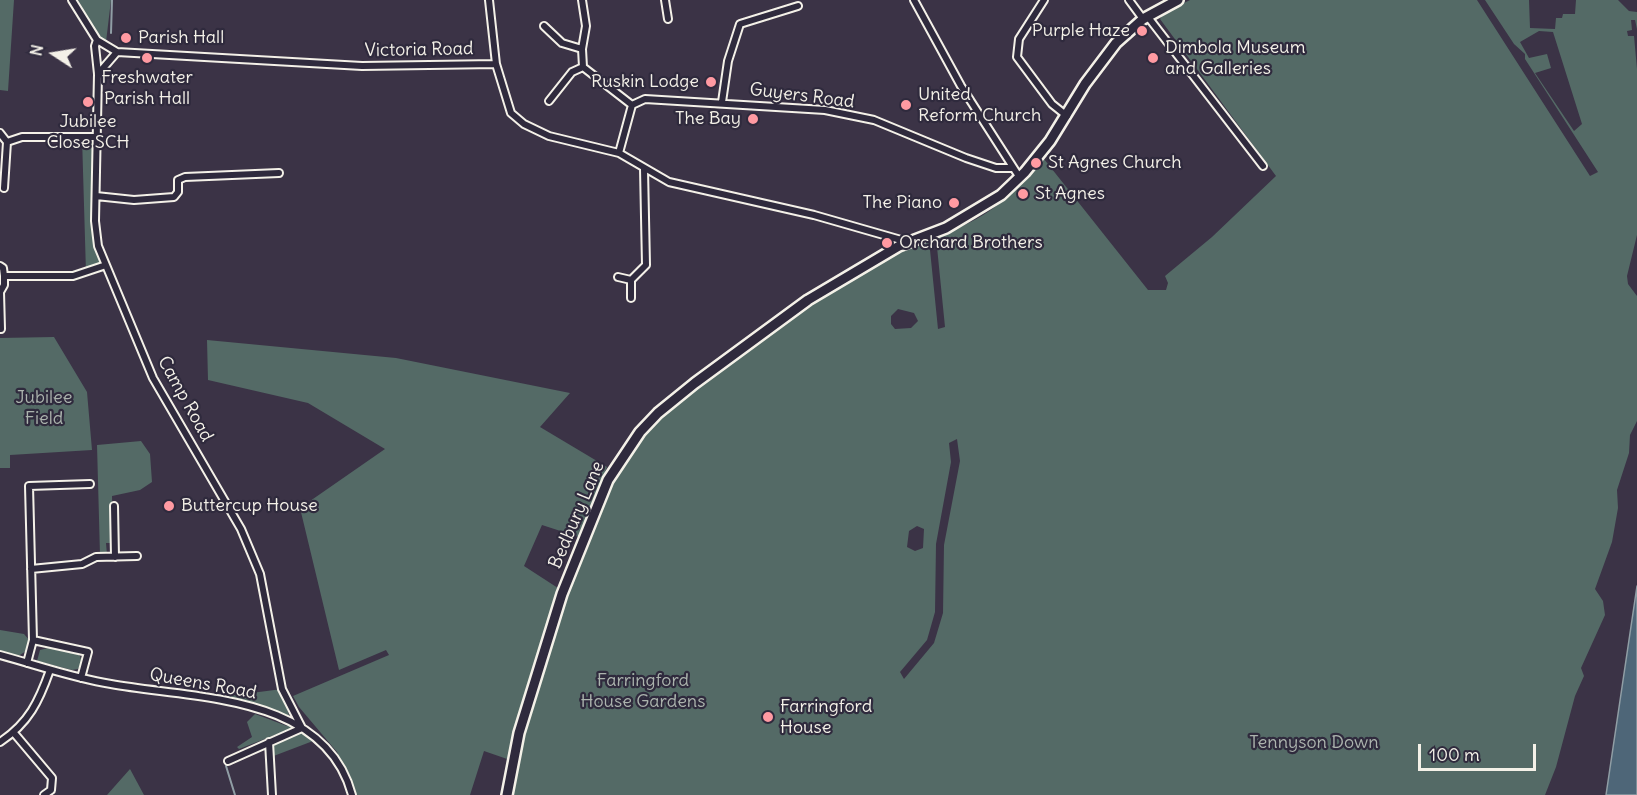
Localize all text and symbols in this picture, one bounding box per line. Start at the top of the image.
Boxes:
place label: Purple Haze [1032,20,1130,42]
north arrow [24,24,84,84]
marker: Purple Haze [1135,24,1149,38]
place label: Parish Hall [138,27,224,49]
marker: Parish Hall [119,31,133,45]
place label: Dimbola Museum and Galleries [1165,37,1305,80]
street label: Victoria Road [364,38,474,62]
text: N [25,43,47,58]
marker: Freshwater Parish Hall [140,51,154,65]
marker: Dimbola Museum and Galleries [1146,51,1160,65]
place label: Freshwater Parish Hall [101,67,193,110]
place label: Ruskin Lodge [591,71,699,93]
marker: Ruskin Lodge [704,75,718,89]
street label: Guyers Road [748,79,856,113]
place label: United Reform Church [918,84,1041,127]
marker: Jubilee Close SCH [81,95,95,109]
marker: United Reform Church [899,98,913,112]
place label: The Bay [675,108,741,130]
place label: Jubilee Close SCH [47,111,129,154]
marker: The Bay [746,112,760,126]
place label: St Agnes Church [1048,152,1182,174]
marker: St Agnes Church [1029,156,1043,170]
place label: St Agnes [1035,183,1105,205]
marker: St Agnes [1016,187,1030,201]
place label: The Piano [863,192,942,214]
marker: The Piano [947,196,961,210]
place label: Orchard Brothers [899,232,1043,254]
marker: Orchard Brothers [880,236,894,250]
street label: Camp Road [153,352,217,446]
park label: Jubilee Field [15,387,73,430]
street label: Bedbury Lane [545,458,609,572]
place label: Buttercup House [181,495,318,517]
marker: Buttercup House [162,499,176,513]
street label: Queens Road [148,664,258,704]
park label: Farringford House Gardens [581,670,705,712]
place label: Farringford House [780,696,872,738]
marker: Farringford House [761,710,775,724]
park label: Tennyson Down [1249,732,1379,754]
scale bar [1421,732,1540,770]
text: 100 m [1429,743,1480,766]

